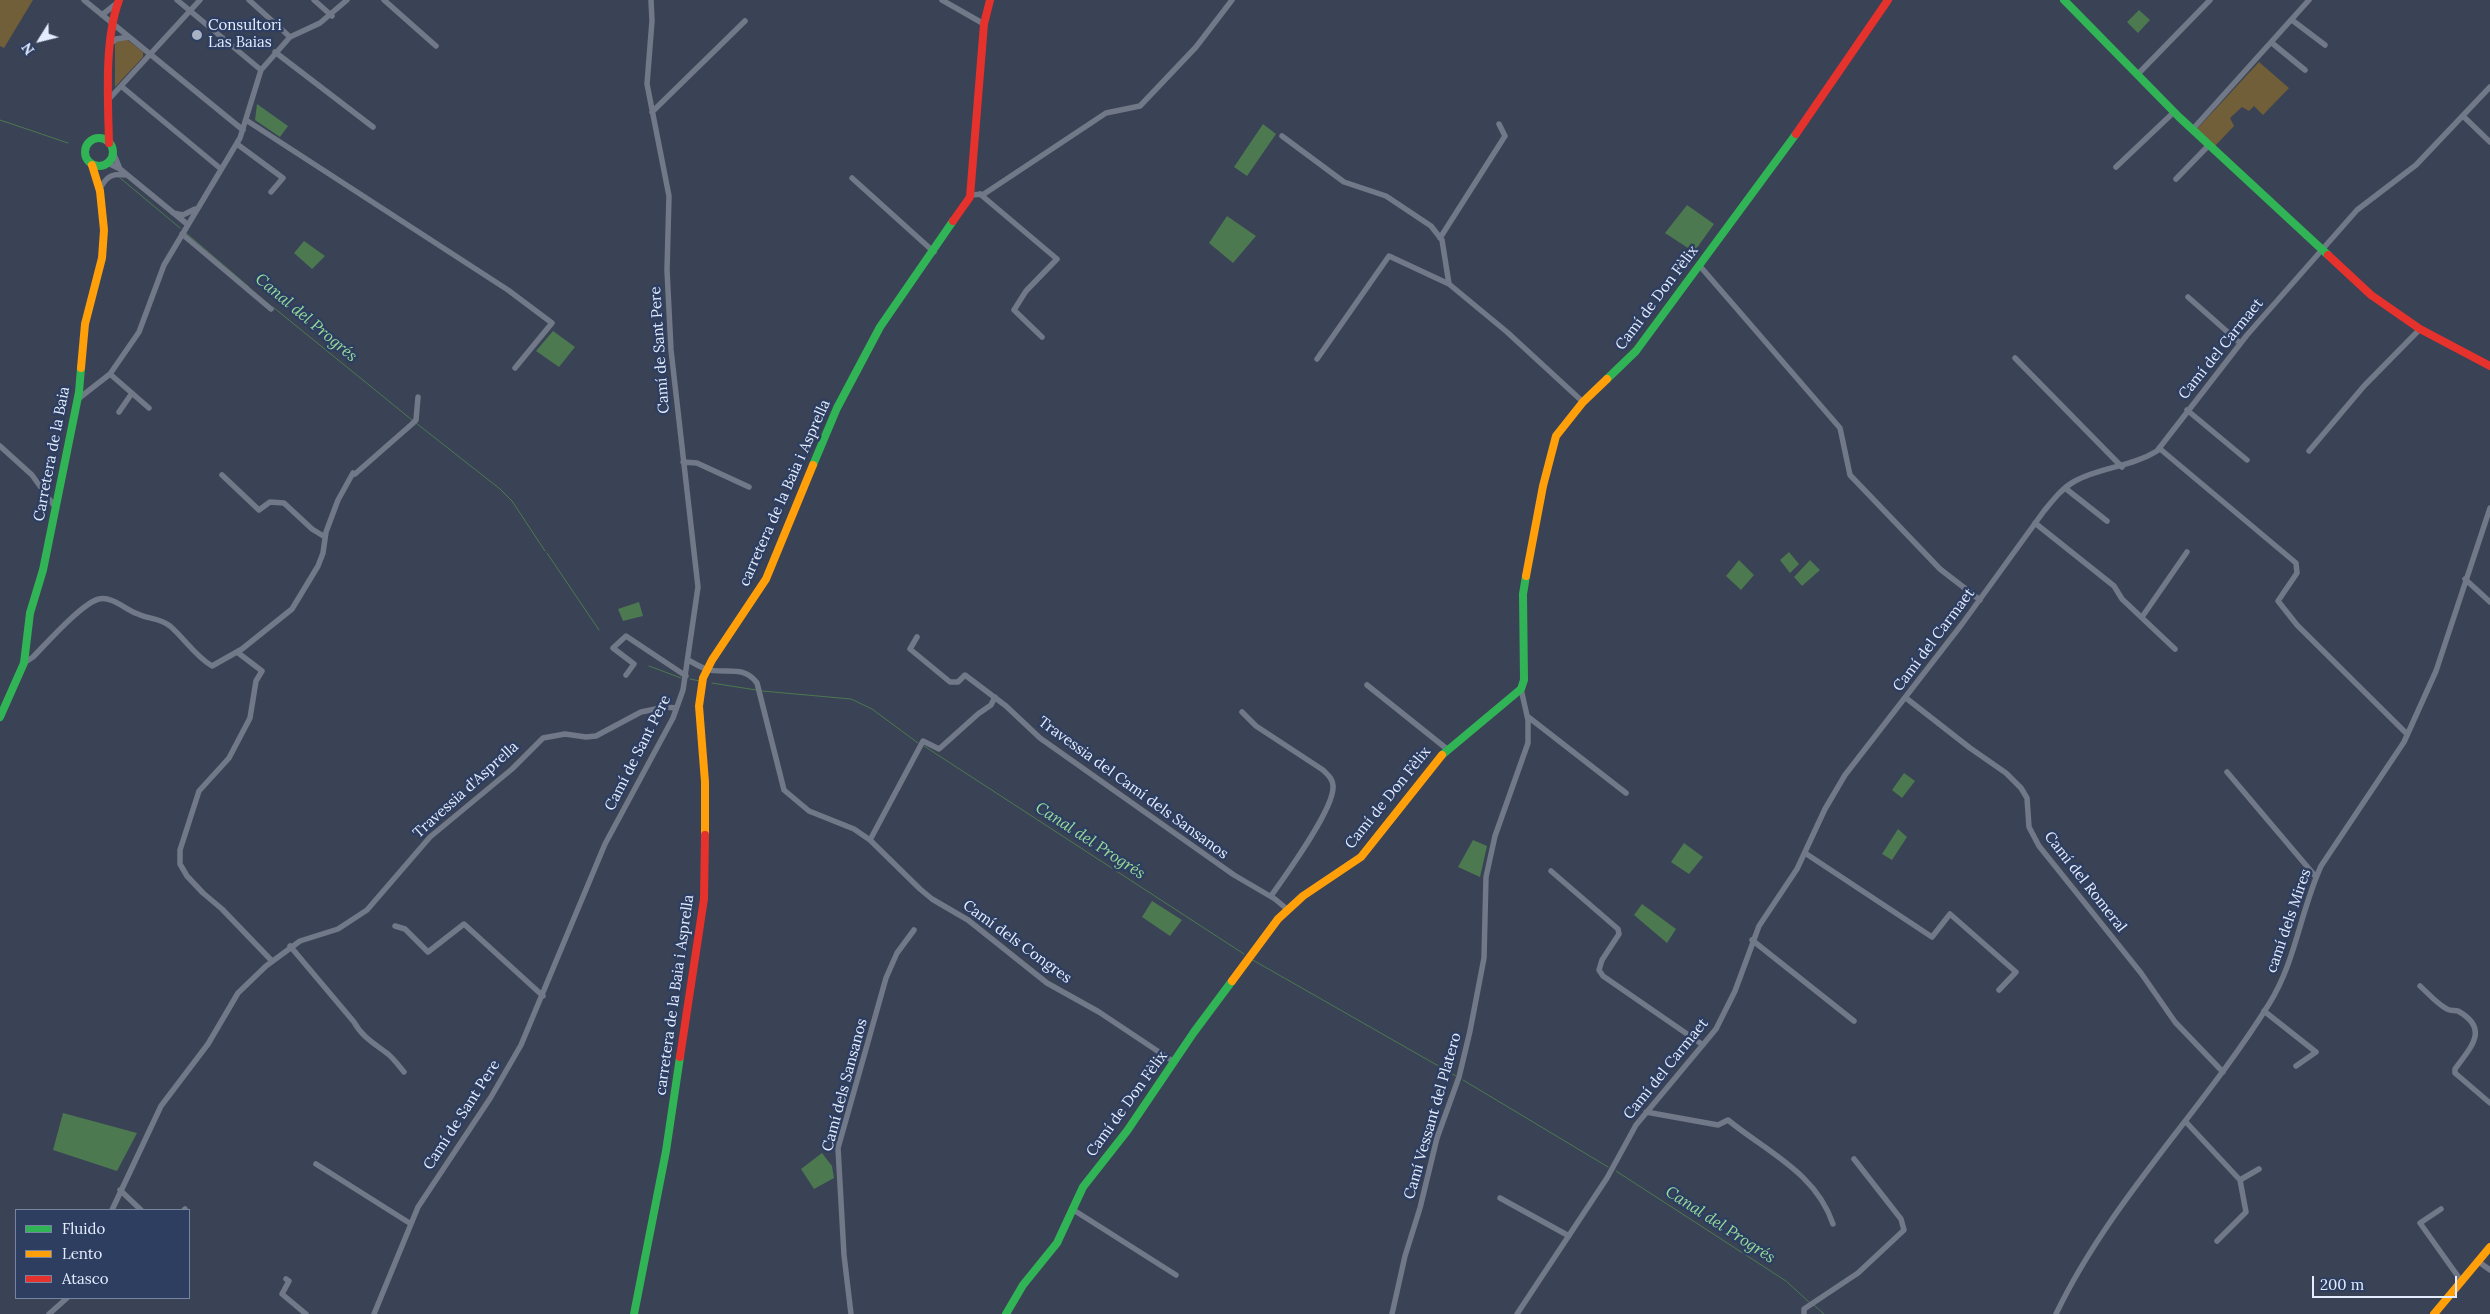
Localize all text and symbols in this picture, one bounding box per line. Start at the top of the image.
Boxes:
north arrow [15,15,65,65]
place label: Consultori Las Baias [208,17,282,52]
marker: Consultori Las Baias [190,28,204,42]
text: N [17,39,38,58]
street label: Camí de Don Fèlix [1612,242,1702,354]
water label: Canal del Progrés [251,270,361,366]
street label: Camí de Sant Pere [647,286,673,414]
street label: Camí del Carmaet [2175,295,2267,403]
street label: Carretera de la Baia [30,385,74,523]
street label: carretera de la Baia i Asprella [736,397,834,589]
street label: Camí del Carmaet [1889,585,1979,695]
street label: Camí de Sant Pere [601,692,675,814]
street label: Travessia del Camí dels Sansanos [1034,713,1232,863]
street label: Travessia d'Asprella [410,738,522,842]
street label: Camí de Don Fèlix [1341,743,1435,853]
water label: Canal del Progrés [1031,798,1149,884]
street label: Camí del Romeral [2040,828,2130,936]
street label: camí dels Mires [2263,867,2315,975]
street label: carretera de la Baia i Asprella [652,894,698,1096]
street label: Camí dels Congres [959,897,1075,987]
street label: Camí del Carmaet [1620,1015,1712,1123]
street label: Camí dels Sansanos [819,1017,871,1153]
street label: Camí Vessant del Platero [1401,1031,1465,1201]
street label: Camí de Don Fèlix [1083,1048,1171,1160]
street label: Camí de Sant Pere [420,1057,504,1173]
water label: Canal del Progrés [1661,1182,1779,1268]
legend [15,1209,190,1299]
text: Fluido [62,1219,105,1238]
text: Lento [62,1244,102,1263]
scale bar [2315,1266,2460,1298]
text: Atasco [62,1269,108,1288]
text: 200 m [2320,1275,2364,1294]

